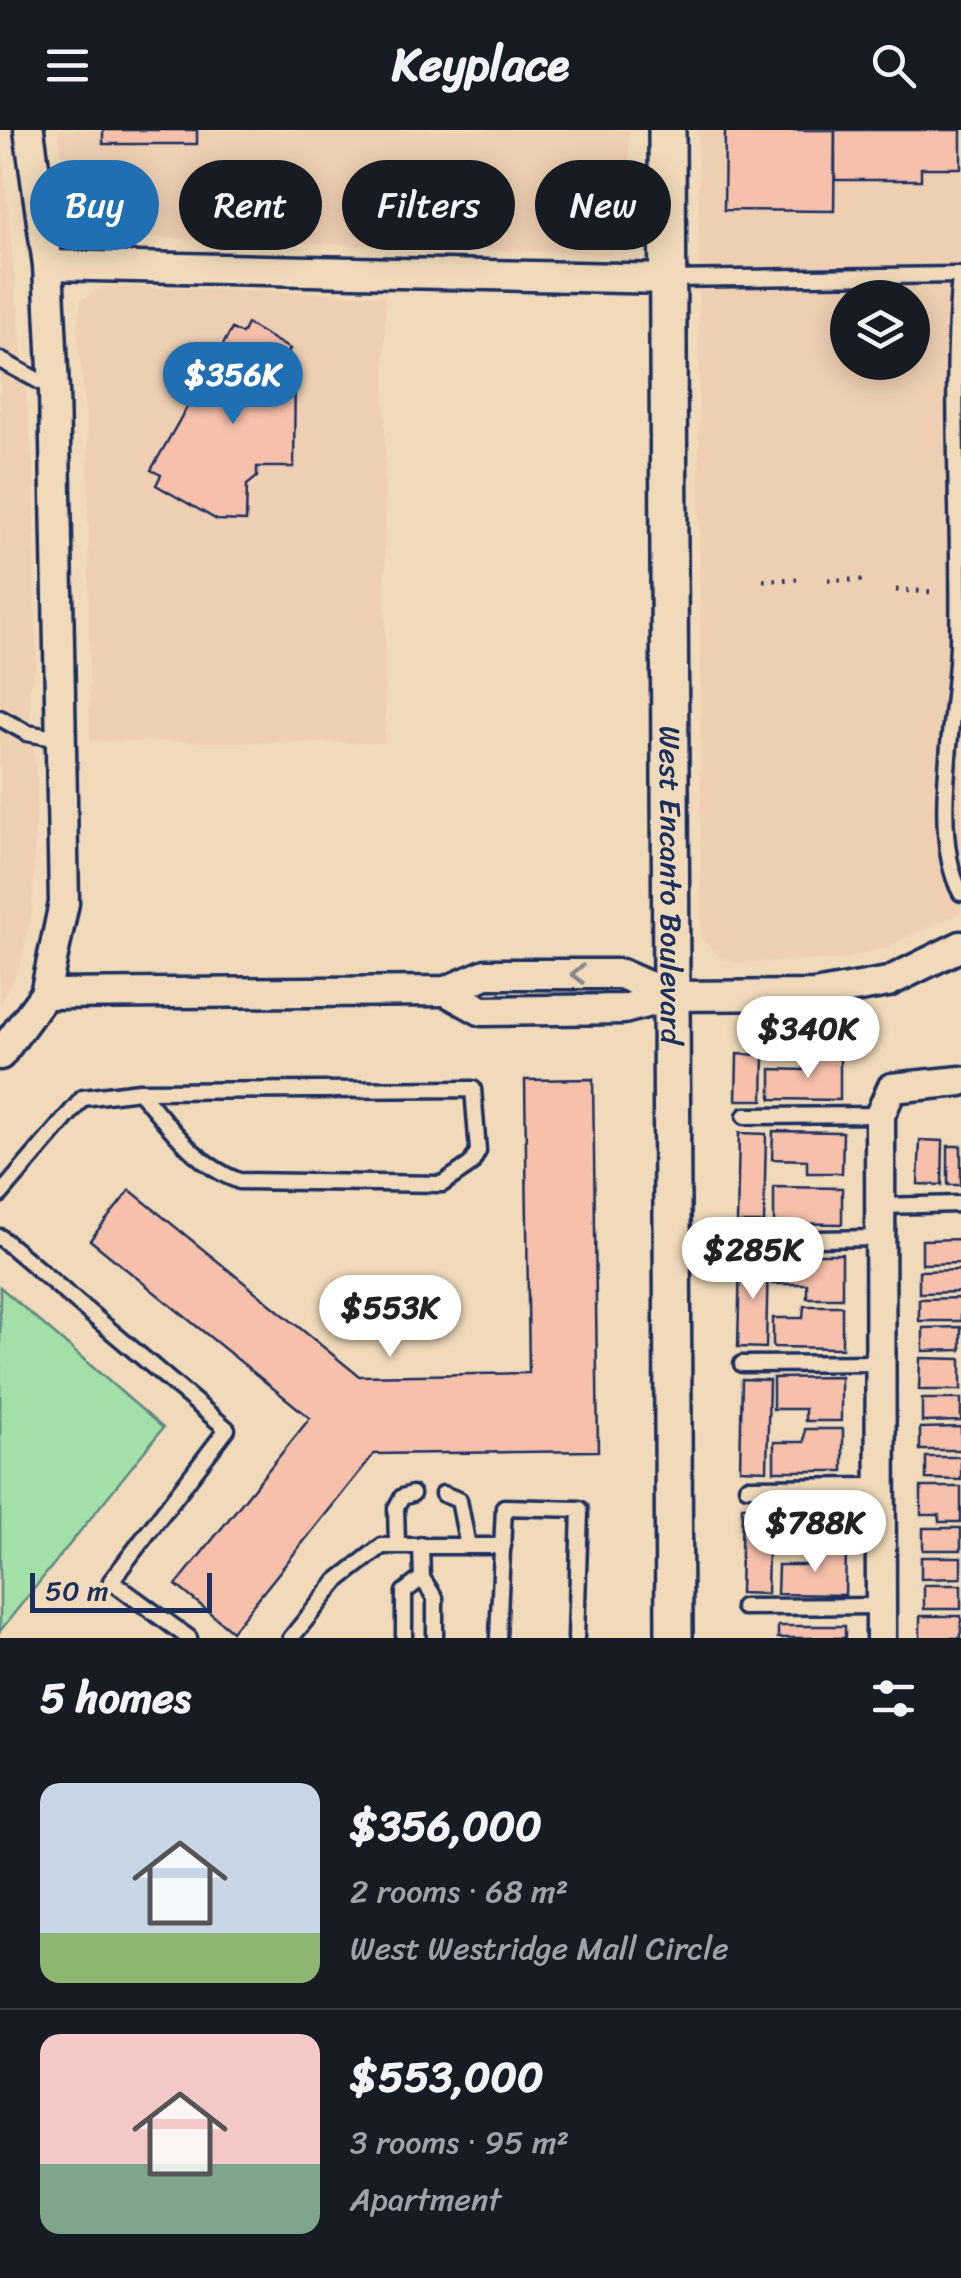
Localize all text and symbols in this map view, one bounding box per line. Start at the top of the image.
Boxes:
text: Keyplace [392,25,569,105]
icon: menu [40,38,95,93]
icon: search [866,38,921,93]
chip: Buy [30,160,159,250]
chip: Rent [179,160,322,250]
chip: Filters [342,160,515,250]
chip: New [535,160,671,250]
map controls [830,280,930,380]
button: layers [830,280,930,380]
pin: $356K [163,342,303,427]
text: $356K [185,346,281,403]
street label: West Encanto Boulevard [643,726,698,1047]
one-way arrow [570,963,586,985]
pin: $340K [738,996,878,1081]
text: $340K [759,1000,857,1057]
pin: $285K [683,1217,823,1302]
text: $285K [704,1221,802,1278]
pin: $553K [320,1275,460,1360]
text: $553K [341,1279,439,1336]
pin: $788K [745,1490,885,1575]
text: $788K [766,1494,864,1551]
text: 50 m [45,1566,109,1615]
scale bar [30,1568,212,1612]
text: 5 homes [40,1661,191,1735]
icon: filters [866,1671,921,1726]
text: $356,000 [350,1789,542,1863]
icon: home [120,1823,240,1943]
text: 2 rooms · 68 m² [350,1863,568,1920]
text: West Westridge Mall Circle [350,1920,729,1977]
text: $553,000 [350,2040,544,2114]
icon: home [120,2074,240,2194]
text: 3 rooms · 95 m² [350,2114,569,2171]
text: Apartment [350,2171,501,2228]

